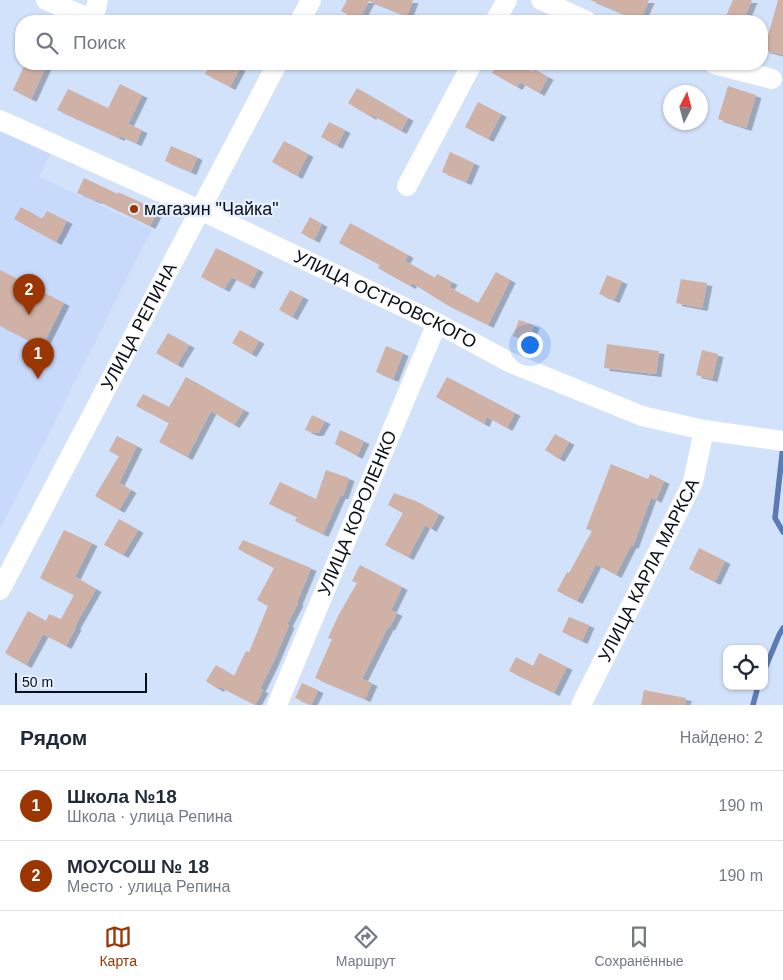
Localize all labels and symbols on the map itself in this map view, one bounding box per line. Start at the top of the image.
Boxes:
north arrow [663,85,708,130]
place label: магазин "Чайка" [144,199,279,219]
marker: магазин "Чайка" [128,203,140,215]
street label: УЛИЦА ОСТРОВСКОГО [291,246,480,352]
street label: УЛИЦА РЕПИНА [97,259,181,393]
pin: 2 [13,274,45,315]
your location [517,332,543,358]
pin: 1 [22,338,54,379]
street label: УЛИЦА КОРОЛЕНКО [314,428,401,599]
street label: УЛИЦА КАРЛА МАРКСА [594,475,703,665]
scale bar [15,670,148,693]

